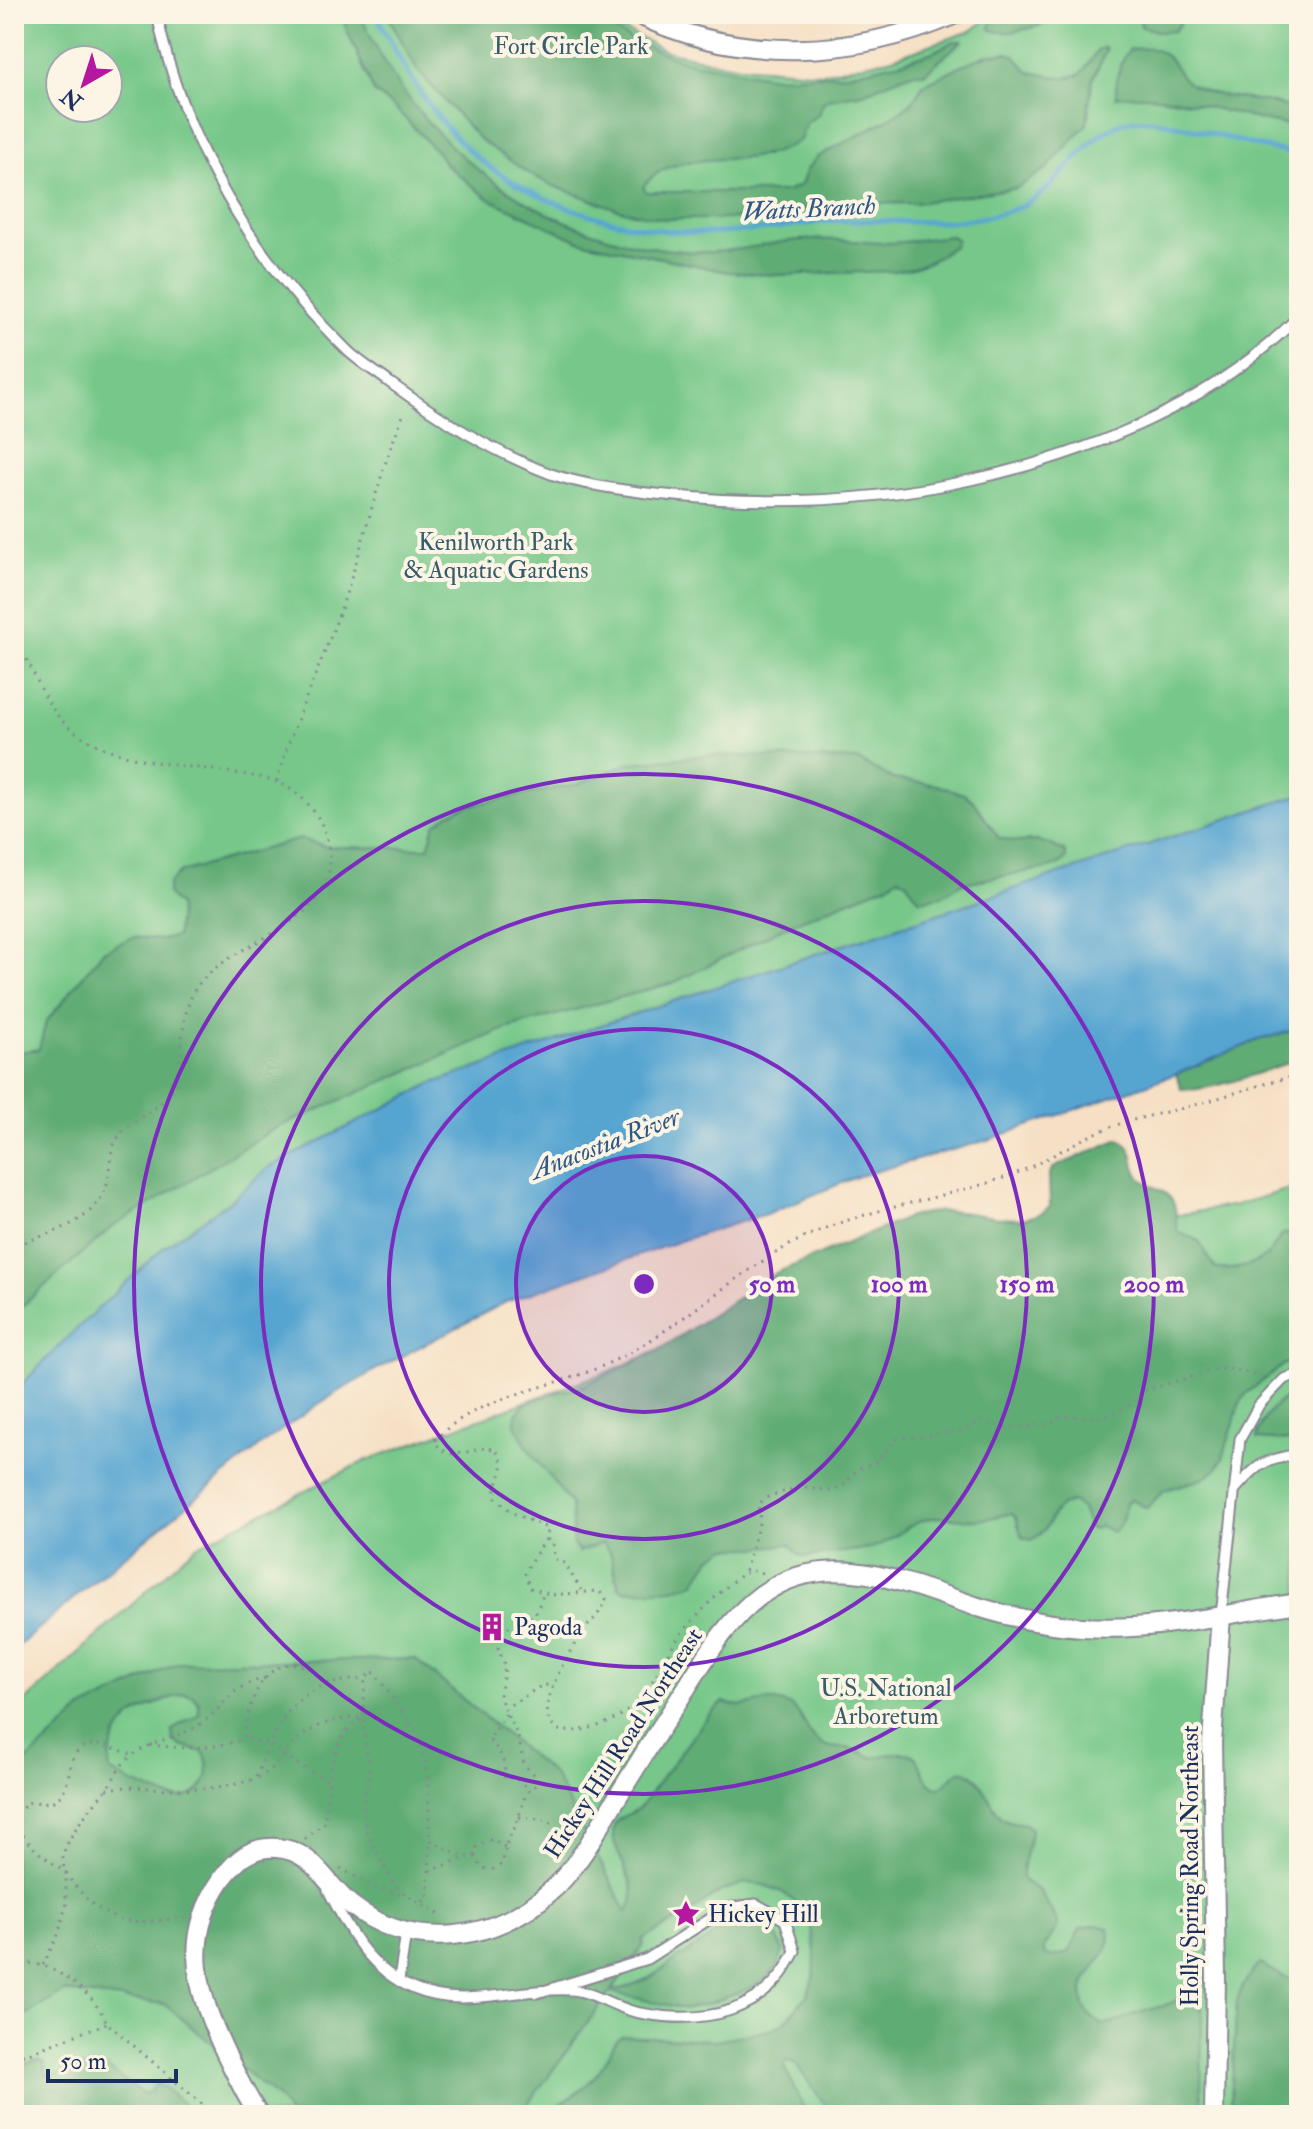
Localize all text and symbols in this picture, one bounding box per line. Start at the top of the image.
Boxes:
park label: Fort Circle Park [494,31,649,62]
north arrow [44,44,124,124]
text: N [55,81,89,116]
water label: Watts Branch [741,190,877,228]
park label: Kenilworth Park & Aquatic Gardens [403,527,589,586]
water label: Anacostia River [524,1100,686,1188]
text: 50 m [749,1269,796,1300]
text: 100 m [871,1269,928,1300]
text: 150 m [1000,1269,1055,1300]
text: 200 m [1124,1269,1185,1300]
centre of rings [630,1270,658,1298]
building icon: Pagoda [477,1612,507,1642]
place label: Pagoda [514,1612,584,1643]
street label: Hickey Hill Road Northeast [537,1622,710,1864]
park label: U.S. National Arboretum [820,1673,952,1732]
street label: Holly Spring Road Northeast [1175,1725,1206,2007]
place icon: Hickey Hill [671,1899,701,1929]
place label: Hickey Hill [708,1899,819,1930]
scale bar [48,2033,176,2083]
text: 50 m [60,2046,107,2077]

